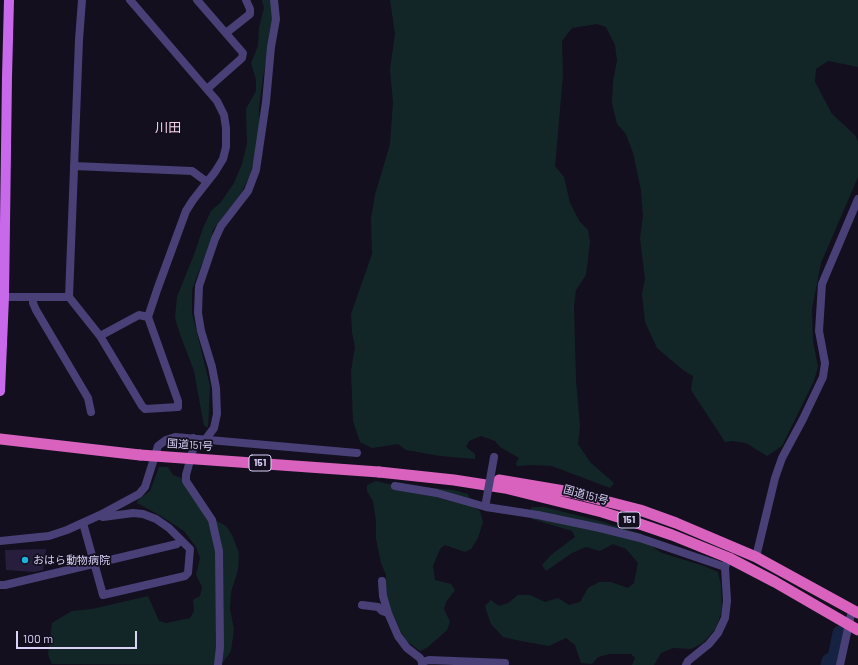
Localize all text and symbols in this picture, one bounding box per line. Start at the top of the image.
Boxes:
district label: 川田 [155,120,181,136]
street label: 国道151号 [167,437,213,453]
road number: 151 [249,455,271,471]
street label: 国道151号 [562,483,610,507]
road number: 151 [618,512,640,528]
place label: おはら動物病院 [33,553,110,567]
marker: おはら動物病院 [20,555,30,565]
scale bar [18,623,139,649]
text: 100 m [23,631,53,645]

